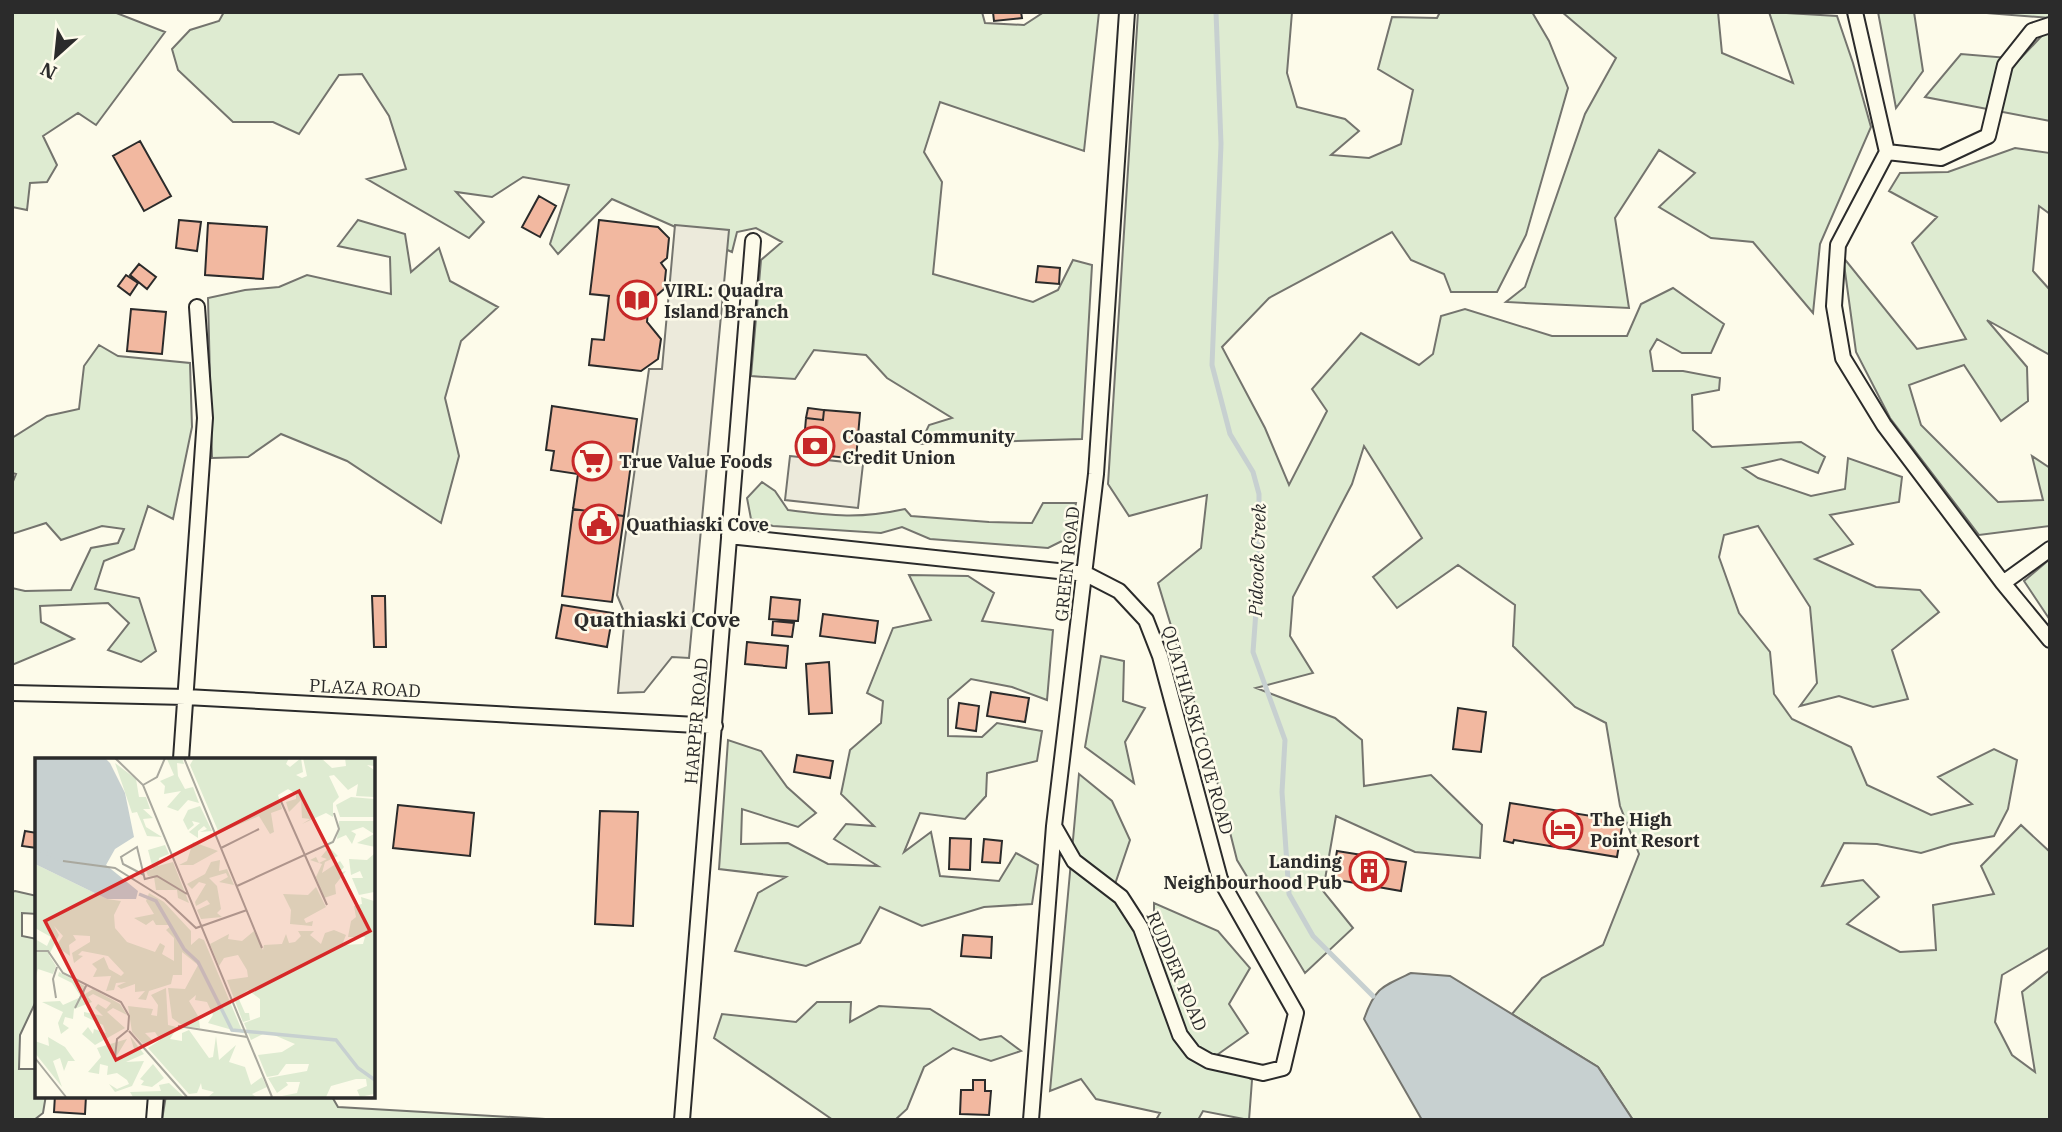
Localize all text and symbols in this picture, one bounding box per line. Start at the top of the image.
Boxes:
north arrow [21,21,91,91]
text: N [36,57,60,85]
library icon: VIRL: Quadra Island Branch [616,279,658,321]
place label: VIRL: Quadra Island Branch [664,279,789,323]
bank icon: Coastal Community Credit Union [794,425,836,467]
place label: Coastal Community Credit Union [842,425,1015,469]
supermarket icon: True Value Foods [571,440,613,482]
place label: True Value Foods [619,450,772,473]
water label: Pidcock Creek [1243,502,1271,618]
public building icon: Quathiaski Cove [578,503,620,545]
street label: GREEN ROAD [1050,505,1084,623]
place label: Quathiaski Cove [626,513,769,536]
district label: Quathiaski Cove [574,605,740,633]
street label: QUATHIASKI COVE ROAD [1157,623,1239,837]
street label: HARPER ROAD [679,657,713,785]
street label: PLAZA ROAD [309,674,421,702]
inset map [35,758,374,1097]
hotel icon: The High Point Resort [1542,808,1584,850]
place label: The High Point Resort [1590,808,1700,852]
place label: Landing Neighbourhood Pub [1164,850,1343,894]
building icon: Landing Neighbourhood Pub [1348,850,1390,892]
street label: RUDDER ROAD [1141,908,1213,1034]

